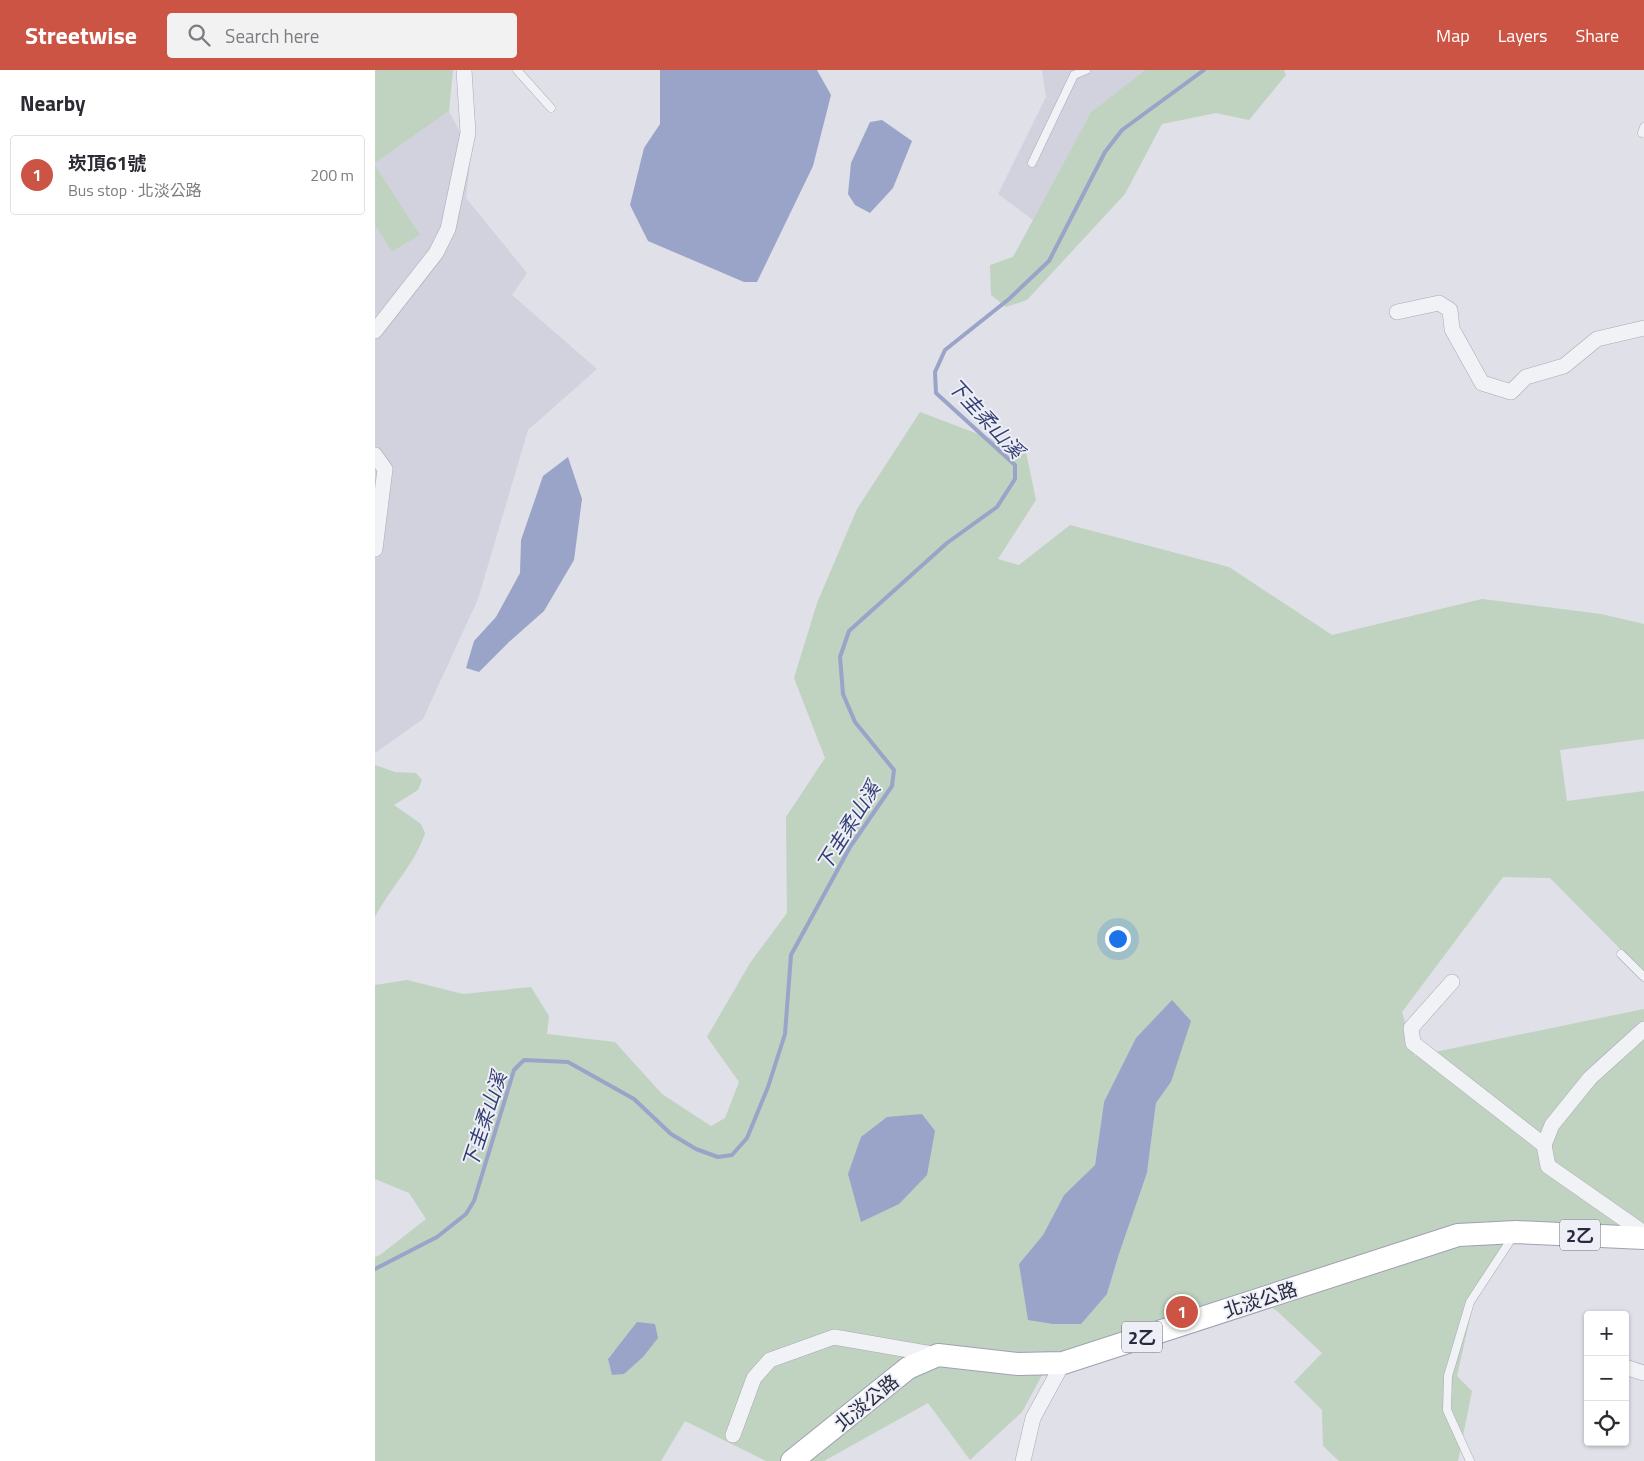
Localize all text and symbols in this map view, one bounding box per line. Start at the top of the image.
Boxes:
search box [167,13,517,58]
text: Streetwise [25,17,137,53]
icon: search [185,21,213,49]
text: Search here [225,21,319,50]
text: Map [1436,22,1470,49]
text: Layers [1498,22,1547,49]
text: Share [1575,22,1619,49]
text: Nearby [20,87,85,119]
text: 崁頂61號 [68,148,146,177]
text: 1 [33,163,41,187]
text: 200 m [310,163,354,187]
text: Bus stop · 北淡公路 [68,178,202,202]
water label: 下圭柔山溪 [941,371,1033,467]
water label: 下圭柔山溪 [808,773,889,877]
your location [1105,926,1131,952]
water label: 下圭柔山溪 [454,1065,515,1172]
road number: 2乙 [1560,1220,1600,1250]
street label: 北淡公路 [1219,1273,1301,1325]
pin: 1 [1166,1293,1198,1331]
map controls [1584,1311,1629,1446]
button: + [1584,1311,1629,1356]
road number: 2乙 [1122,1322,1162,1352]
button: − [1584,1356,1629,1401]
street label: 北淡公路 [827,1367,905,1437]
button: locate [1584,1401,1629,1446]

